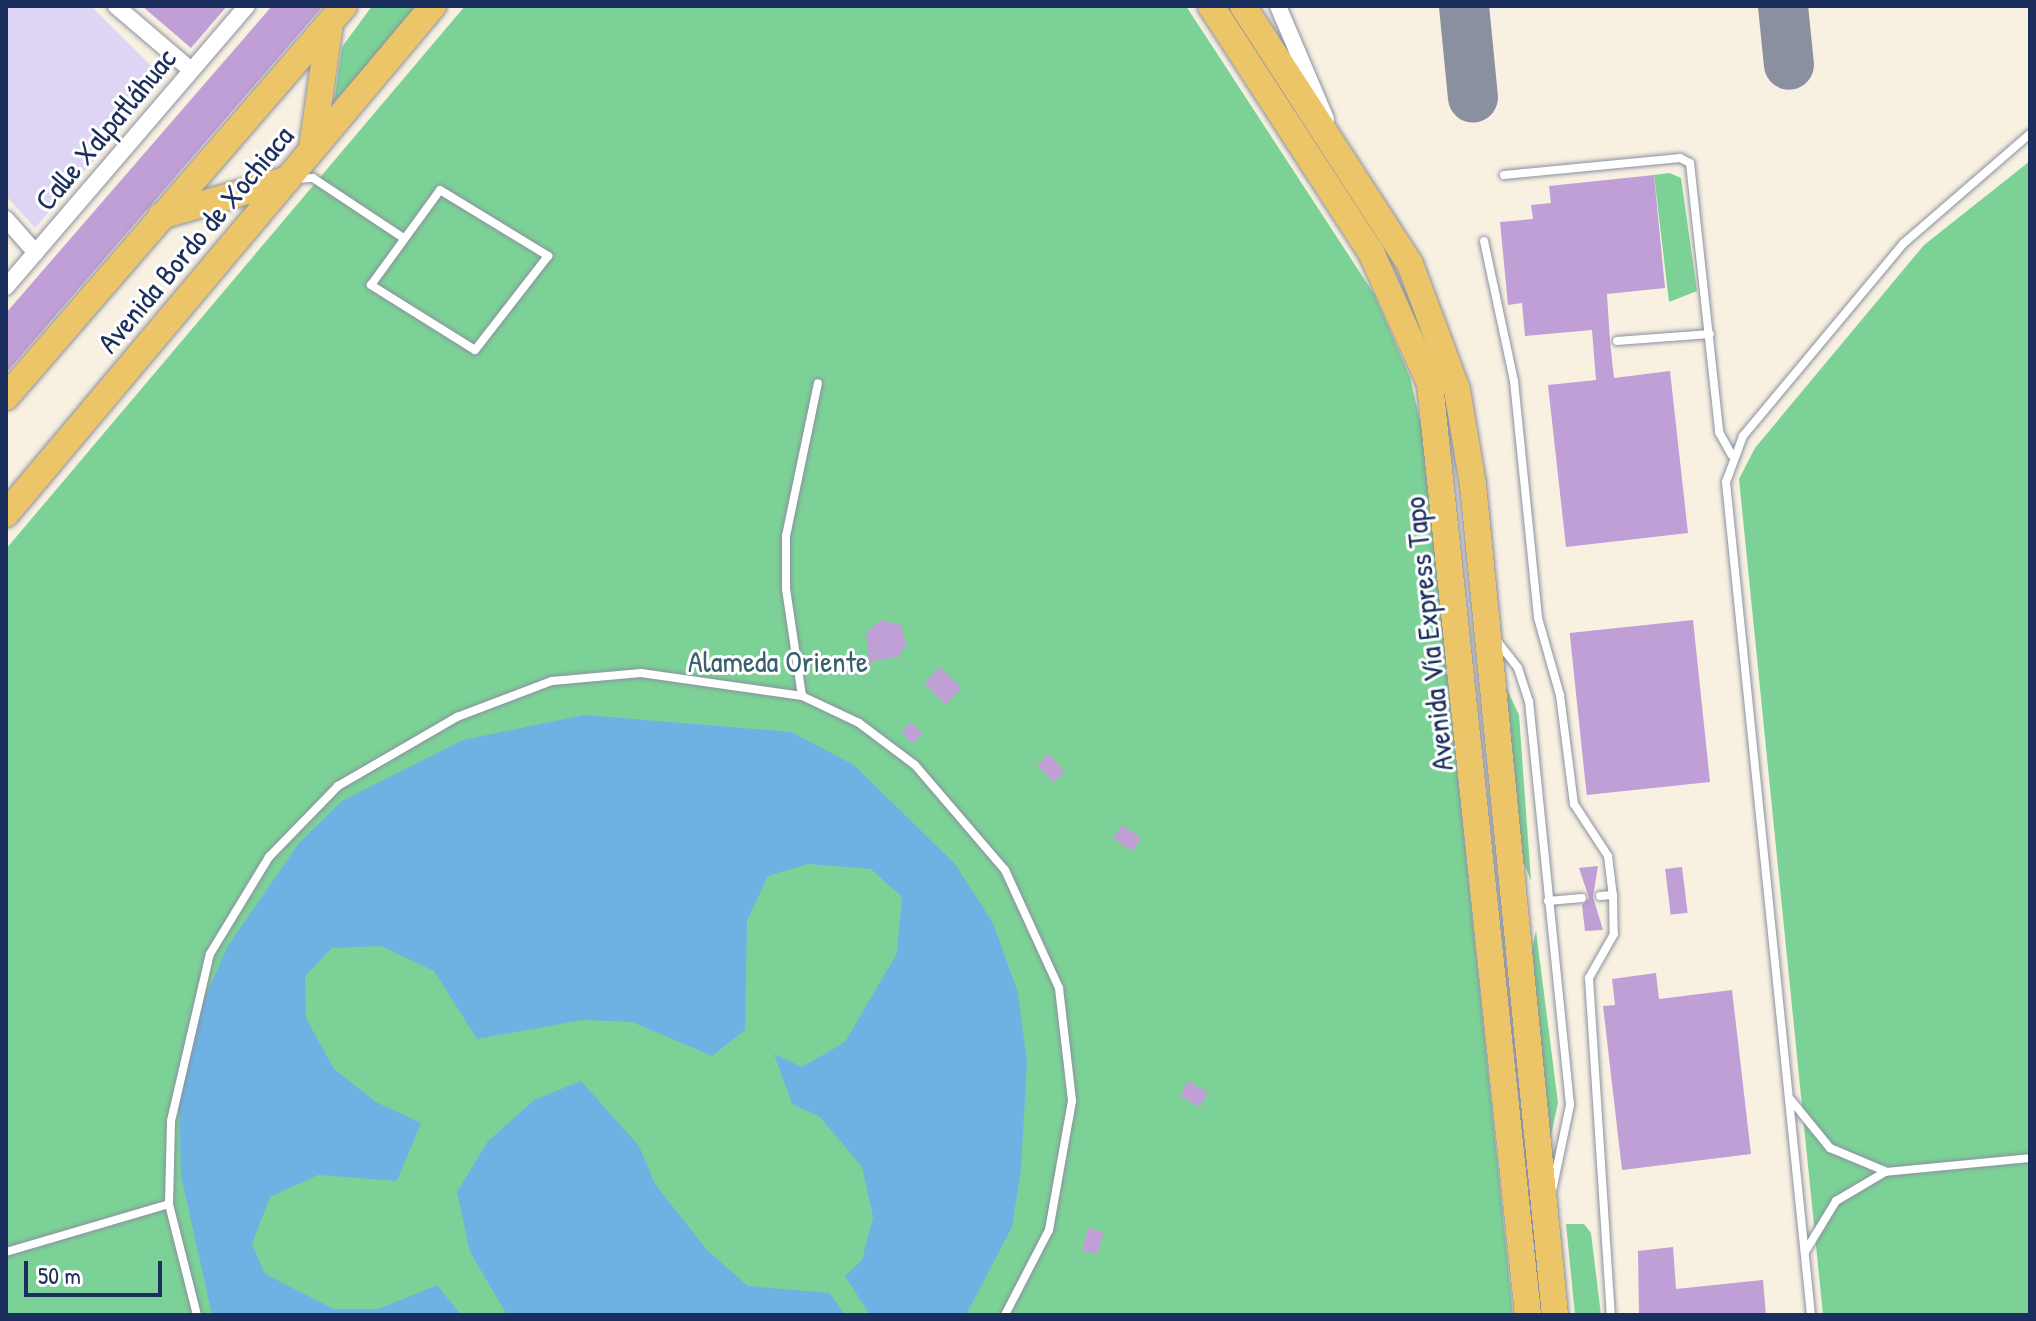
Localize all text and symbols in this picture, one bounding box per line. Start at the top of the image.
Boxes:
street label: Calle Xalpatláhuac [27,41,183,217]
street label: Avenida Bordo de Xochiaca [89,118,301,360]
street label: Avenida Vía Express Tapo [1396,495,1460,773]
park label: Alameda Oriente [688,643,868,679]
scale bar [28,1245,166,1295]
text: 50 m [38,1259,81,1291]

